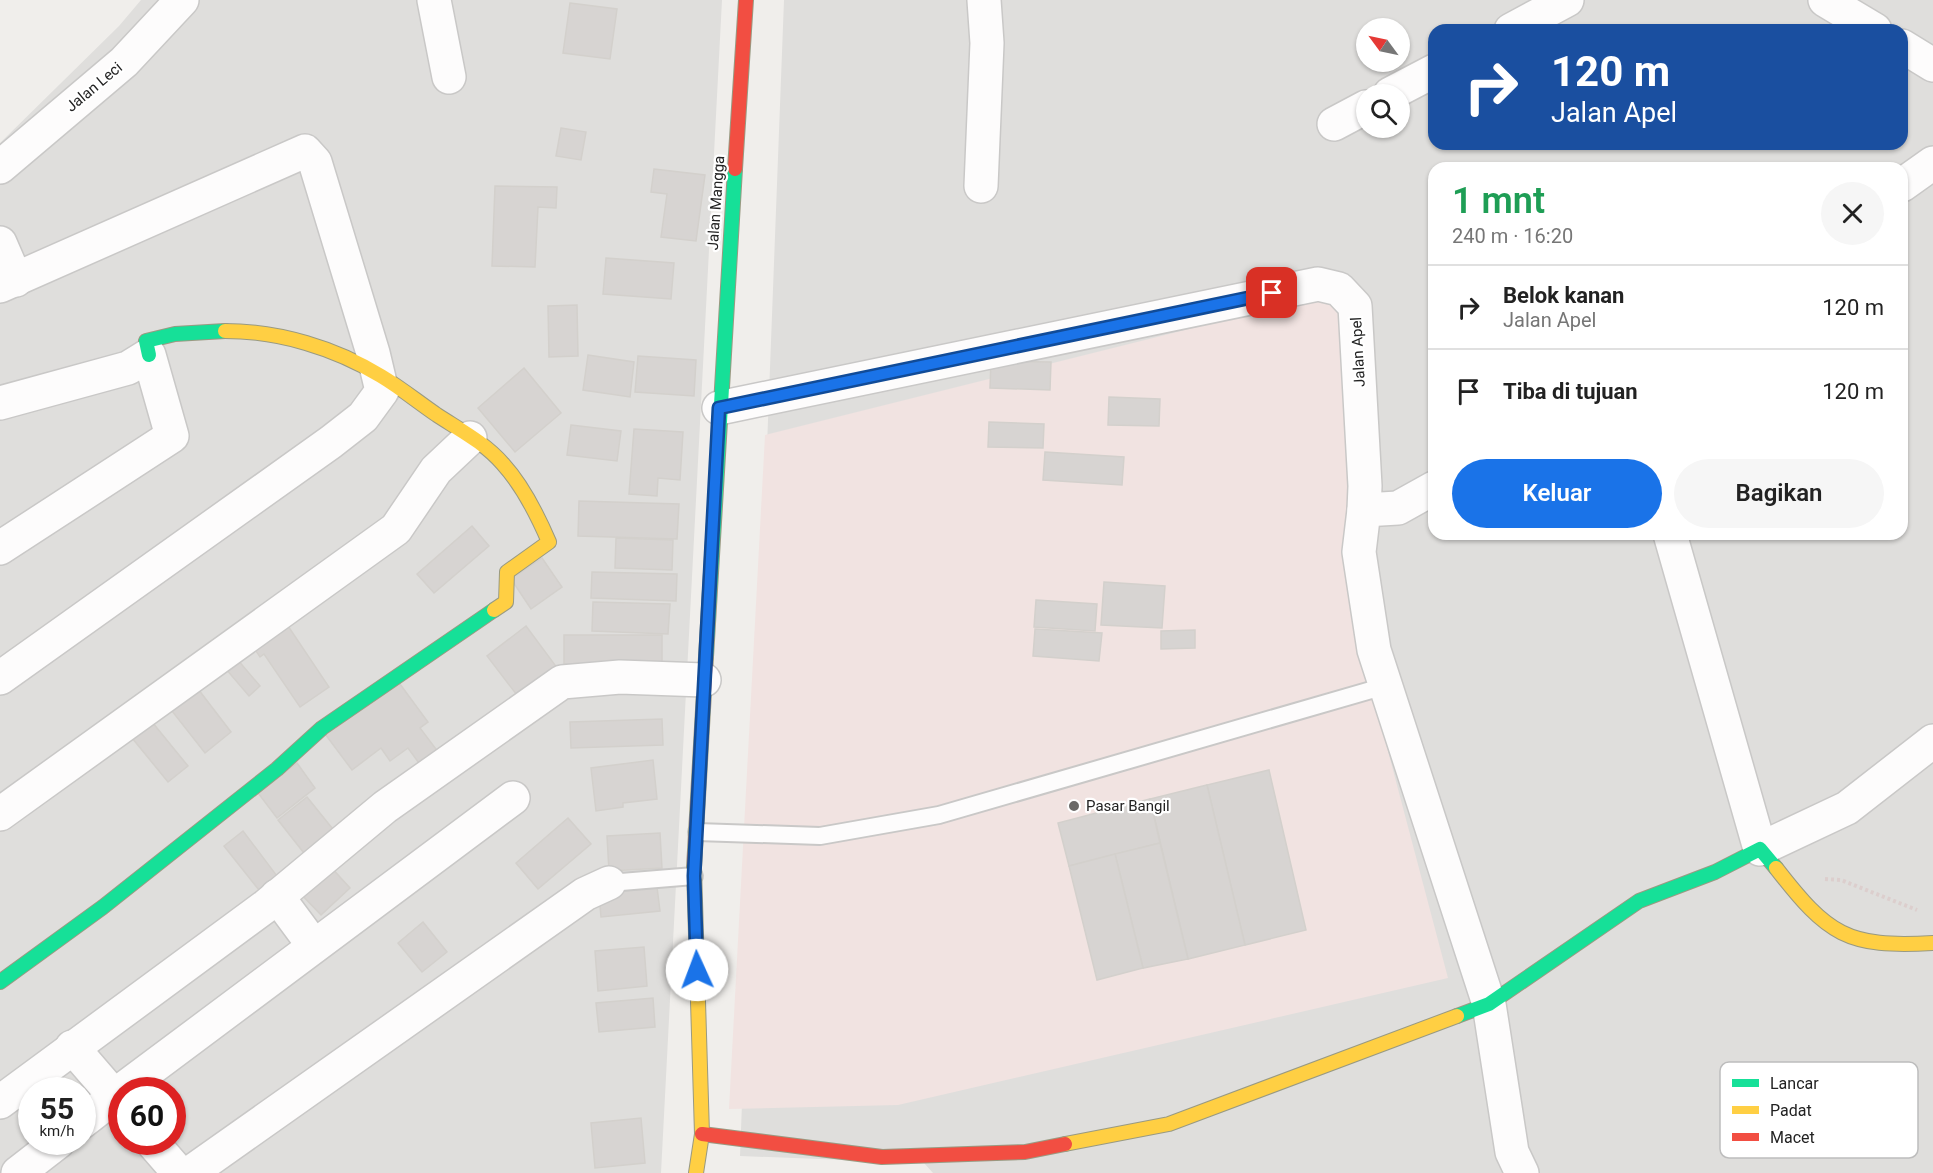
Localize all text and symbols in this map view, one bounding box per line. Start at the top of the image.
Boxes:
north arrow [1356,18,1410,72]
map controls [1356,18,1410,138]
text: 120 m [1551,47,1670,96]
icon: right [1452,48,1530,126]
street label: Jalan Leci [62,58,126,116]
button: search [1356,84,1410,138]
text: Jalan Apel [1551,97,1677,129]
street label: Jalan Mangga [704,155,728,251]
text: 1 mnt [1452,180,1545,222]
button: close [1821,182,1884,245]
text: 240 m · 16:20 [1452,224,1573,248]
pin [1246,267,1297,318]
icon: arrive [1255,276,1288,309]
text: Belok kanan [1503,283,1624,308]
icon: right [1452,291,1485,324]
text: 120 m [1822,295,1884,320]
text: Jalan Apel [1503,308,1596,332]
street label: Jalan Apel [1347,317,1369,387]
icon: arrive [1452,375,1485,408]
text: Tiba di tujuan [1503,379,1638,404]
text: 120 m [1822,379,1884,404]
button: Keluar [1452,459,1662,528]
button: Bagikan [1674,459,1884,528]
place label: Pasar Bangil [1086,797,1170,815]
marker: Pasar Bangil [1067,799,1081,813]
position arrow [665,938,729,1002]
legend [1720,1062,1918,1158]
text: Lancar [1770,1074,1819,1093]
speed limit sign: 60 [108,1077,186,1155]
text: 55 [40,1091,74,1126]
text: Padat [1770,1101,1812,1120]
text: km/h [39,1122,75,1140]
text: Macet [1770,1128,1815,1147]

